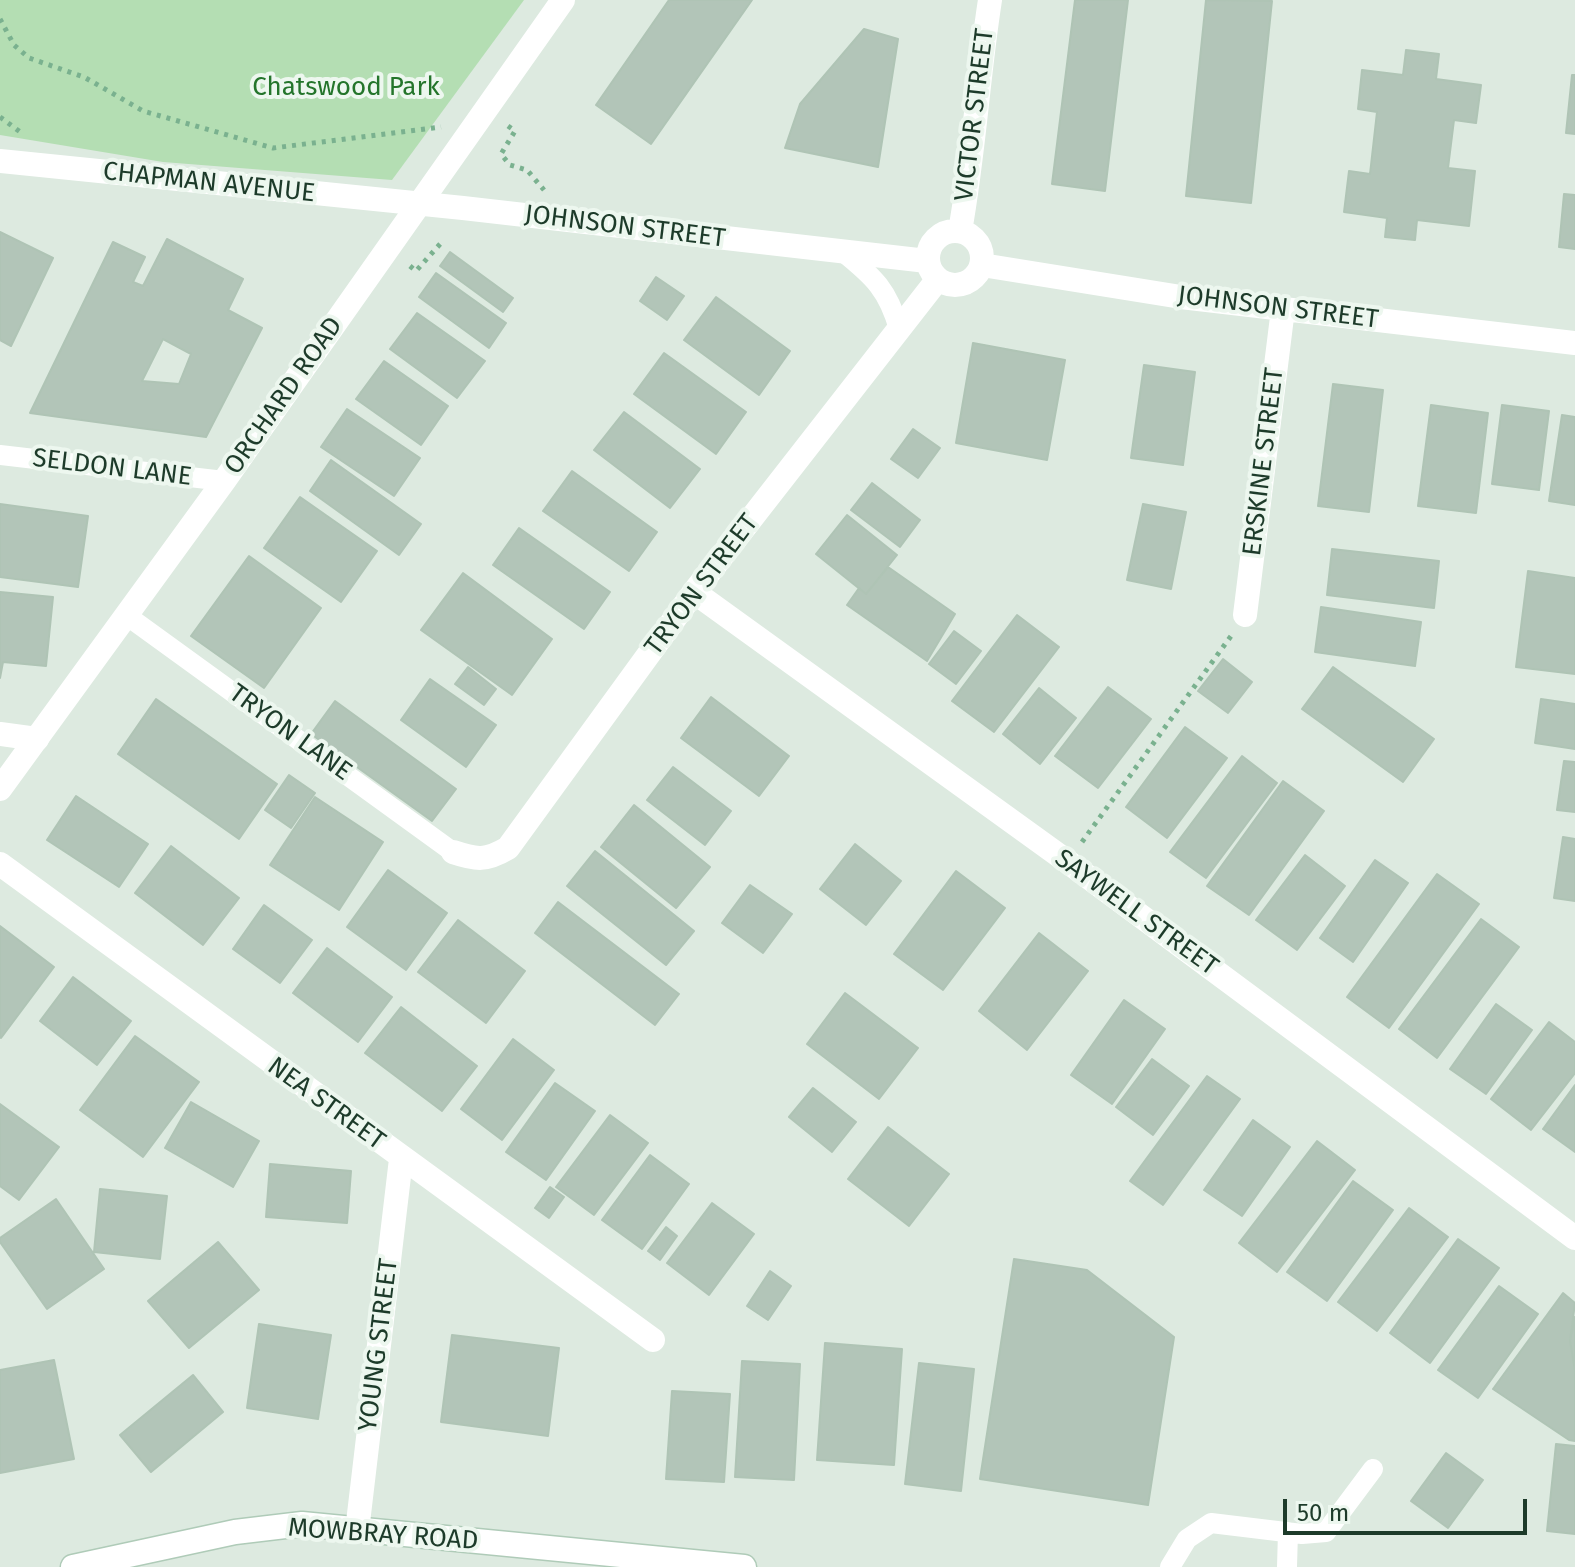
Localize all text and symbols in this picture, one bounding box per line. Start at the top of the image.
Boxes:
street label: VICTOR STREET [949,27,1001,203]
park label: Chatswood Park [252,72,440,104]
street label: CHAPMAN AVENUE [101,156,317,210]
street label: JOHNSON STREET [523,199,727,255]
street label: JOHNSON STREET [1176,280,1380,336]
street label: ORCHARD ROAD [218,311,350,481]
street label: ERSKINE STREET [1237,366,1291,558]
street label: SELDON LANE [31,443,193,493]
street label: TRYON STREET [639,508,765,662]
street label: TRYON LANE [223,678,357,788]
street label: SAYWELL STREET [1048,843,1224,983]
street label: NEA STREET [261,1051,391,1157]
street label: YOUNG STREET [353,1257,405,1433]
scale bar [1287,1483,1531,1533]
text: 50 m [1297,1499,1349,1527]
street label: MOWBRAY ROAD [287,1513,479,1557]

